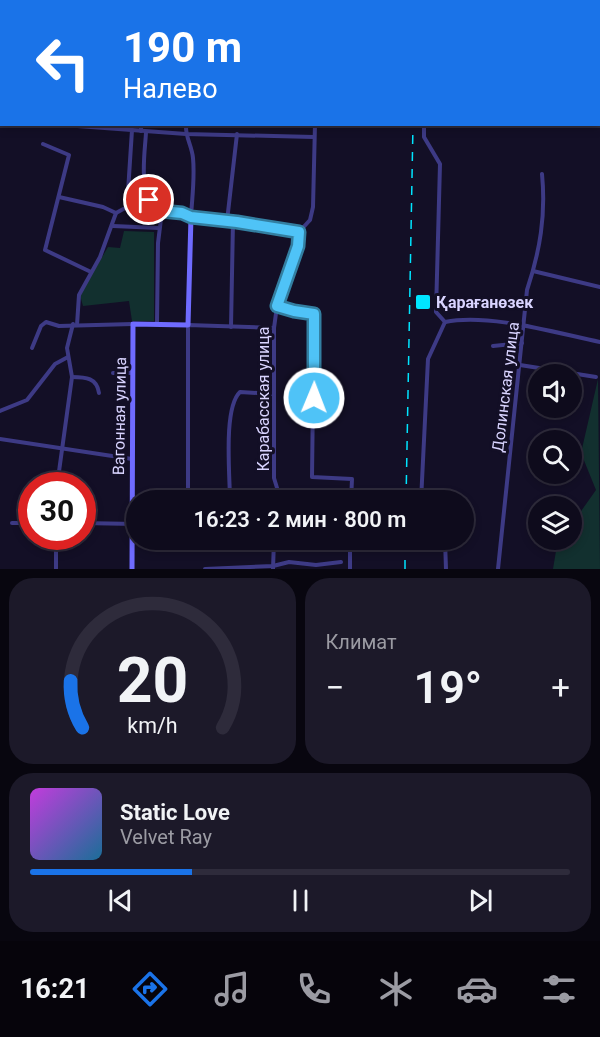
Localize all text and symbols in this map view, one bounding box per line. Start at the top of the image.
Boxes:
text: 190 m [123,23,242,72]
icon: left [24,24,102,102]
text: Налево [123,73,218,105]
pin [123,174,174,225]
icon: arrive [132,183,165,216]
marker: Қарағанөзек [414,293,432,311]
place label: Қарағанөзек [436,293,534,312]
street label: Долинская улица [488,321,523,453]
street label: Карабасская улица [254,327,273,472]
street label: Вагонная улица [109,357,130,475]
map controls [528,364,582,550]
button: sound [528,364,582,418]
position arrow [282,366,346,430]
button: search [528,430,582,484]
speed limit sign: 30 [18,472,96,550]
button: layers [528,496,582,550]
text: 16:23 · 2 мин · 800 m [194,507,406,532]
text: Климат [326,630,397,654]
text: 20 [116,644,188,717]
text: 19° [413,661,482,714]
text: − [326,668,344,707]
text: + [551,668,570,707]
text: km/h [127,713,177,738]
text: Static Love [120,800,230,825]
text: Velvet Ray [120,825,212,849]
icon: previous [104,884,137,917]
icon: pause [284,884,317,917]
icon: next [464,884,497,917]
icon: directions [129,968,171,1010]
icon: music [211,968,253,1010]
icon: phone [293,968,335,1010]
icon: climate [375,968,417,1010]
icon: car [456,968,498,1010]
icon: filters [538,968,580,1010]
text: 16:21 [20,973,89,1005]

